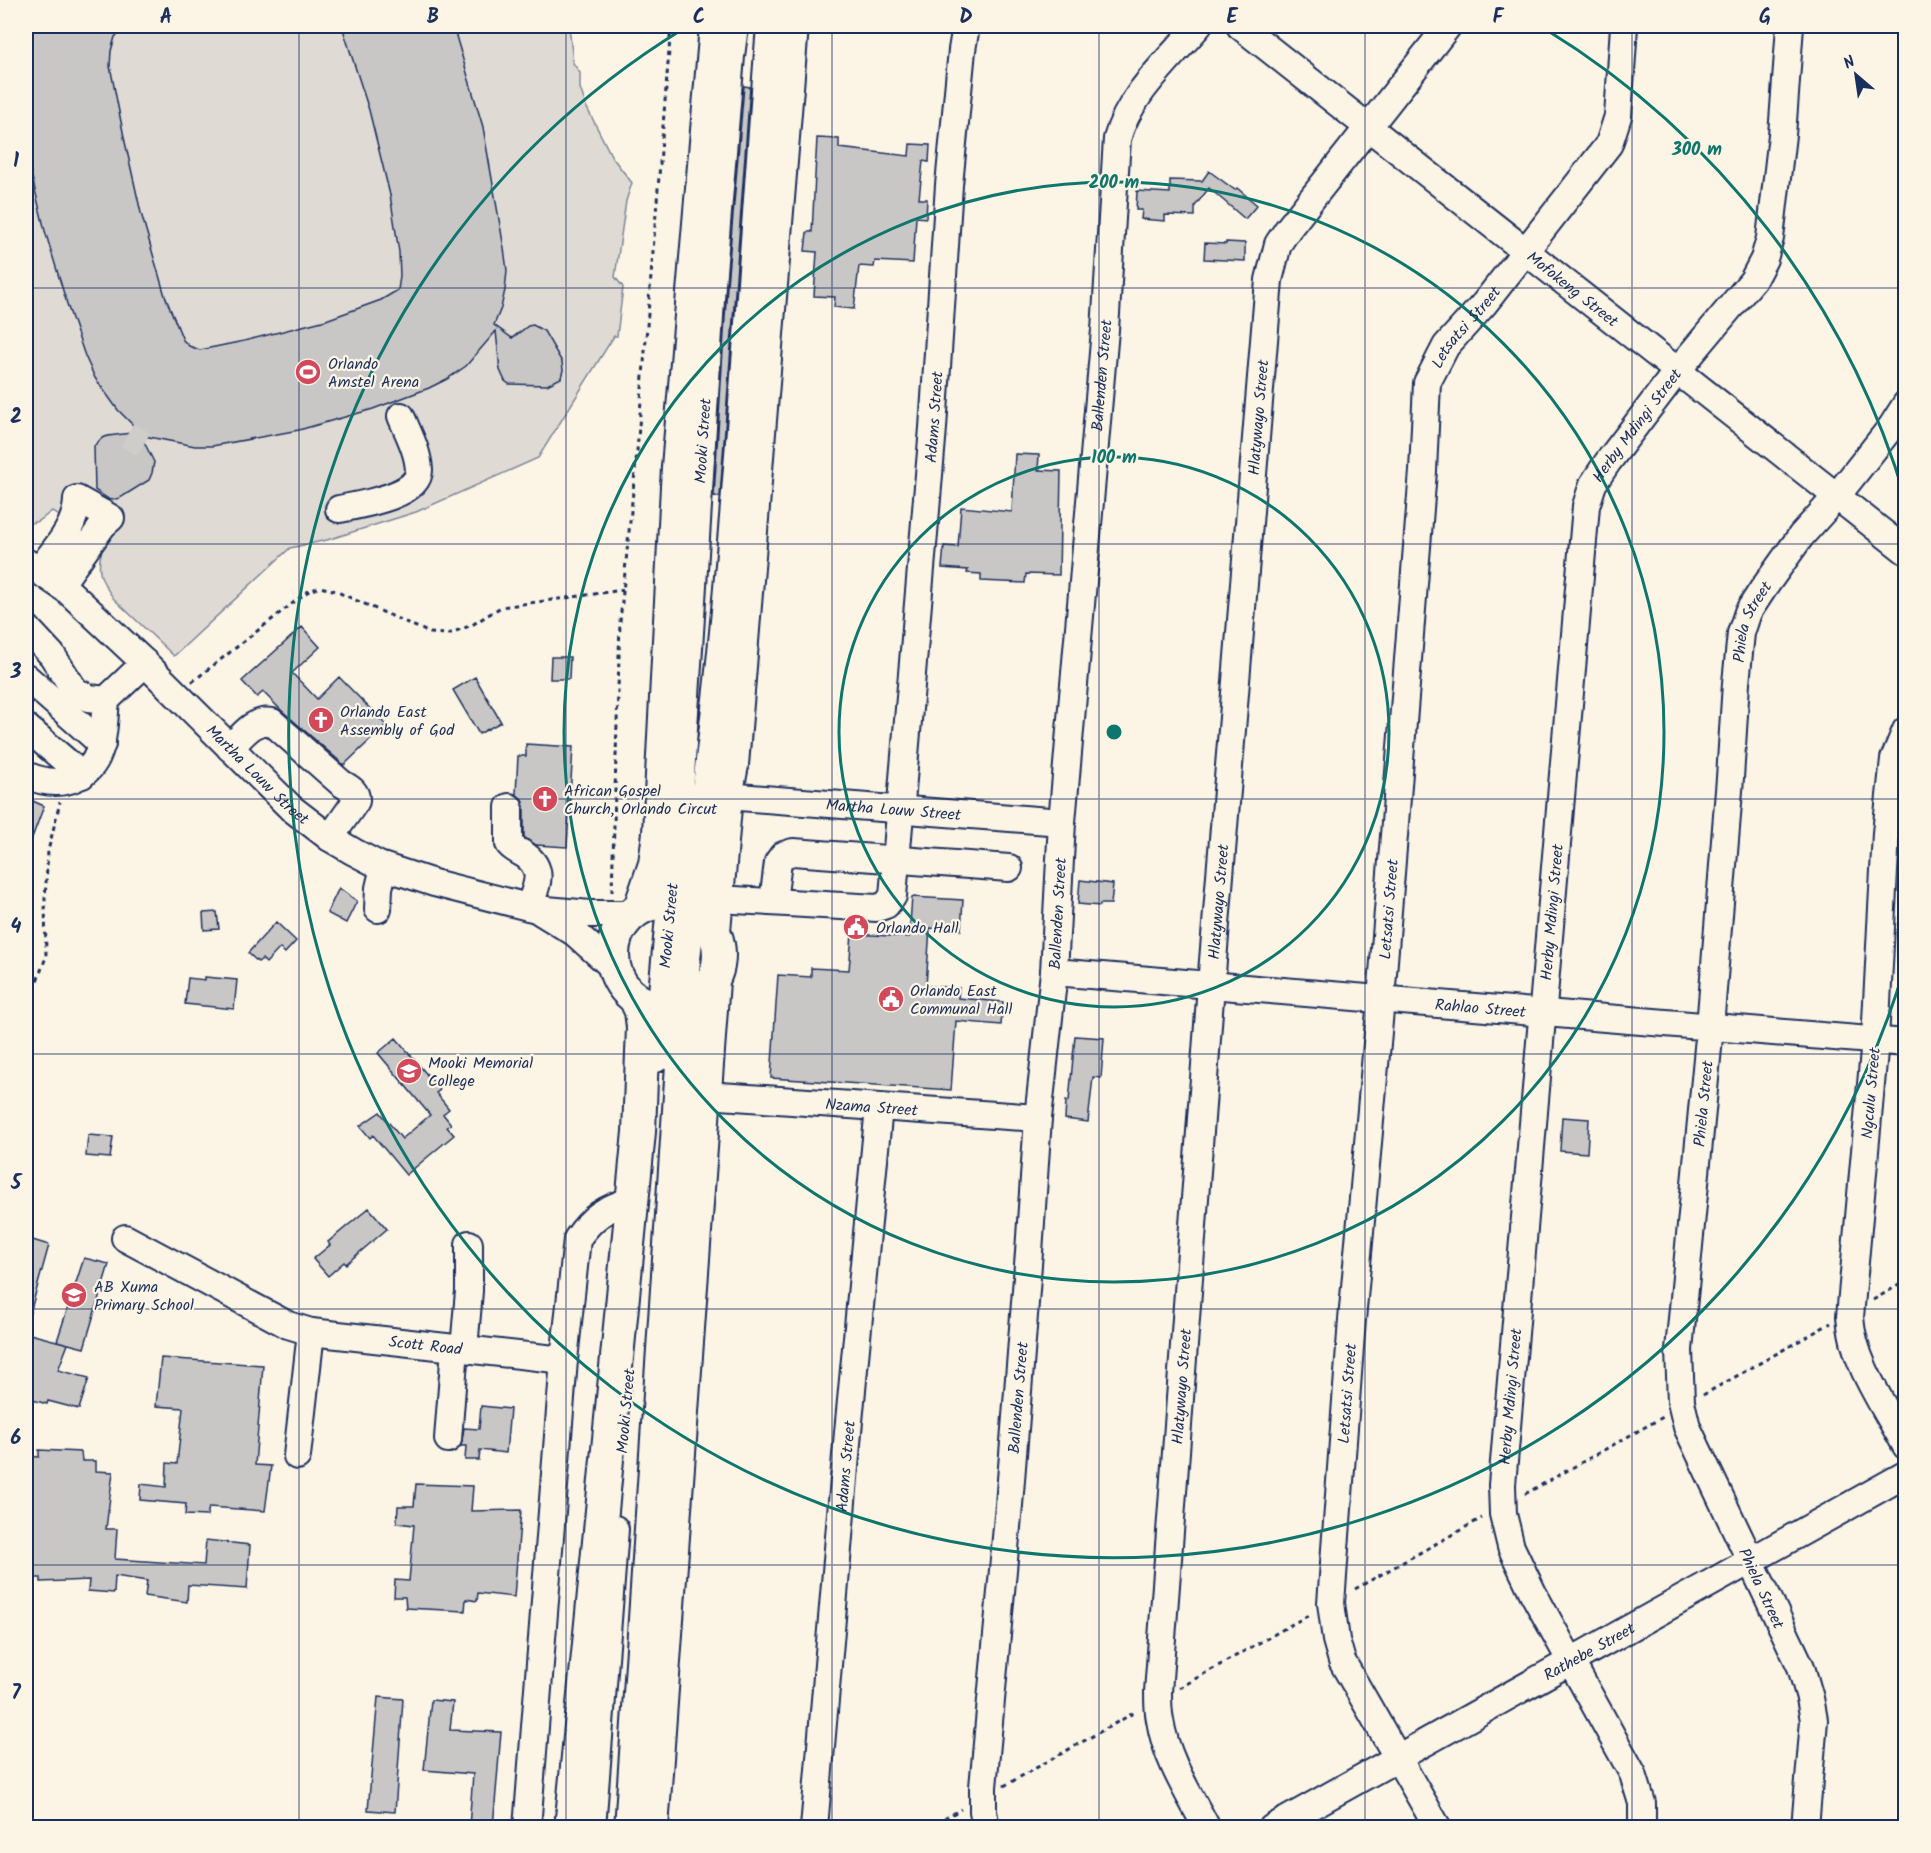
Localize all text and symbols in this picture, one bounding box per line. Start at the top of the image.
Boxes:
text: A [160,2,172,34]
text: B [427,2,439,34]
text: C [693,2,705,34]
text: D [959,2,973,34]
text: E [1226,2,1238,34]
text: F [1493,2,1505,34]
text: G [1759,2,1771,34]
north arrow [1826,45,1886,105]
text: N [1839,50,1860,77]
text: 300 m [1671,136,1722,165]
text: 1 [13,146,19,178]
text: 200 m [1089,169,1140,198]
street label: Mofokeng Street [1521,245,1624,334]
street label: Letsatsi Street [1426,281,1508,373]
street label: Ballenden Street [1085,318,1120,432]
place label: Orlando Amstel Arena [328,352,419,395]
sports icon: Orlando Amstel Arena [293,357,323,387]
street label: Hlatywayo Street [1242,358,1276,476]
street label: Herby Mdingi Street [1586,363,1689,488]
street label: Adams Street [919,370,951,464]
street label: Mooki Street [688,397,719,484]
text: 2 [10,402,22,434]
text: 100 m [1091,444,1137,473]
street label: Phiela Street [1727,576,1779,664]
text: 3 [10,657,22,689]
place label: Orlando East Assembly of God [340,700,455,743]
church icon: Orlando East Assembly of God [306,705,336,735]
street label: Martha Louw Street [199,719,315,832]
centre of rings [1104,722,1124,742]
place label: African Gospel Church, Orlando Circut [564,779,718,822]
church icon: African Gospel Church, Orlando Circut [530,784,560,814]
street label: Martha Louw Street [825,793,963,828]
street label: Hlatywayo Street [1202,842,1237,961]
street label: Herby Mdingi Street [1534,842,1571,982]
street label: Ballenden Street [1043,856,1074,970]
street label: Letsatsi Street [1373,857,1406,960]
street label: Mooki Street [653,881,686,969]
text: 4 [11,912,22,944]
public building icon: Orlando Hall [841,912,871,942]
place label: Orlando Hall [876,916,959,941]
place label: Orlando East Communal Hall [910,979,1013,1022]
public building icon: Orlando East Communal Hall [876,984,906,1014]
street label: Rahlao Street [1434,993,1528,1025]
street label: Ngculu Street [1855,1045,1888,1140]
place label: Mooki Memorial College [428,1051,533,1094]
school or university icon: Mooki Memorial College [394,1056,424,1086]
street label: Phiela Street [1688,1059,1721,1148]
street label: Nzama Street [824,1092,919,1124]
text: 5 [10,1168,23,1200]
place label: AB Xuma Primary School [94,1275,194,1318]
school or university icon: AB Xuma Primary School [59,1280,89,1310]
street label: Herby Mdingi Street [1493,1326,1529,1466]
street label: Hlatywayo Street [1166,1327,1199,1445]
street label: Scott Road [387,1330,464,1363]
street label: Ballenden Street [1002,1340,1036,1455]
street label: Letsatsi Street [1332,1342,1364,1444]
street label: Mooki Street [610,1367,643,1455]
street label: Adams Street [830,1419,863,1513]
text: 6 [11,1423,22,1455]
street label: Phiela Street [1731,1544,1791,1634]
street label: Rathebe Street [1539,1616,1641,1688]
text: 7 [11,1678,21,1710]

